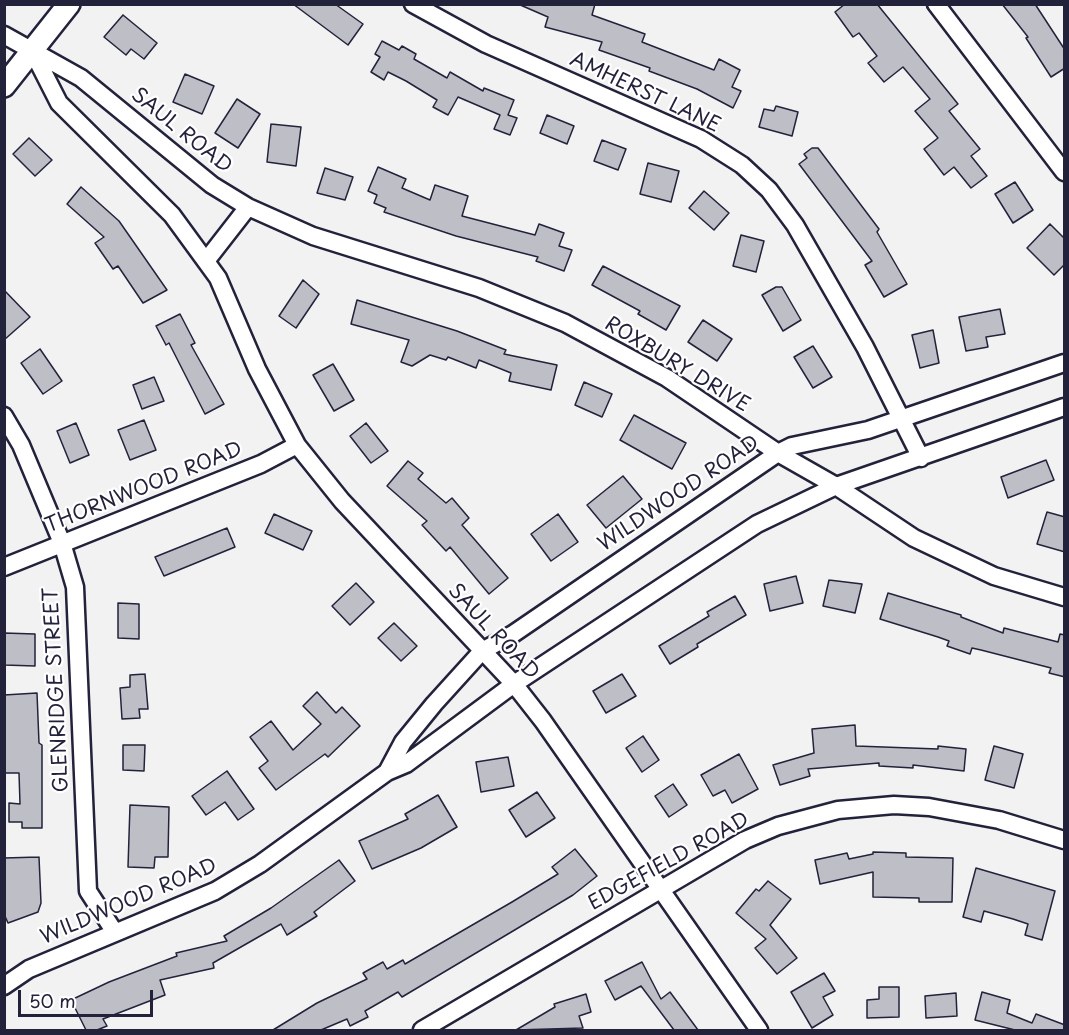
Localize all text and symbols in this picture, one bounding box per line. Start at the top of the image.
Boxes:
street label: AMHERST LANE [566,48,724,138]
street label: SAUL ROAD [126,83,236,179]
street label: ROXBURY DRIVE [600,312,754,418]
street label: WILDWOOD ROAD [594,431,764,557]
street label: THORNWOOD ROAD [42,438,246,538]
street label: SAUL ROAD [442,579,544,685]
street label: GLENRIDGE STREET [40,587,74,793]
street label: EDGEFIELD ROAD [584,808,754,916]
street label: WILDWOOD ROAD [37,854,221,950]
scale bar [21,978,156,1016]
text: 50 m [29,987,76,1014]

